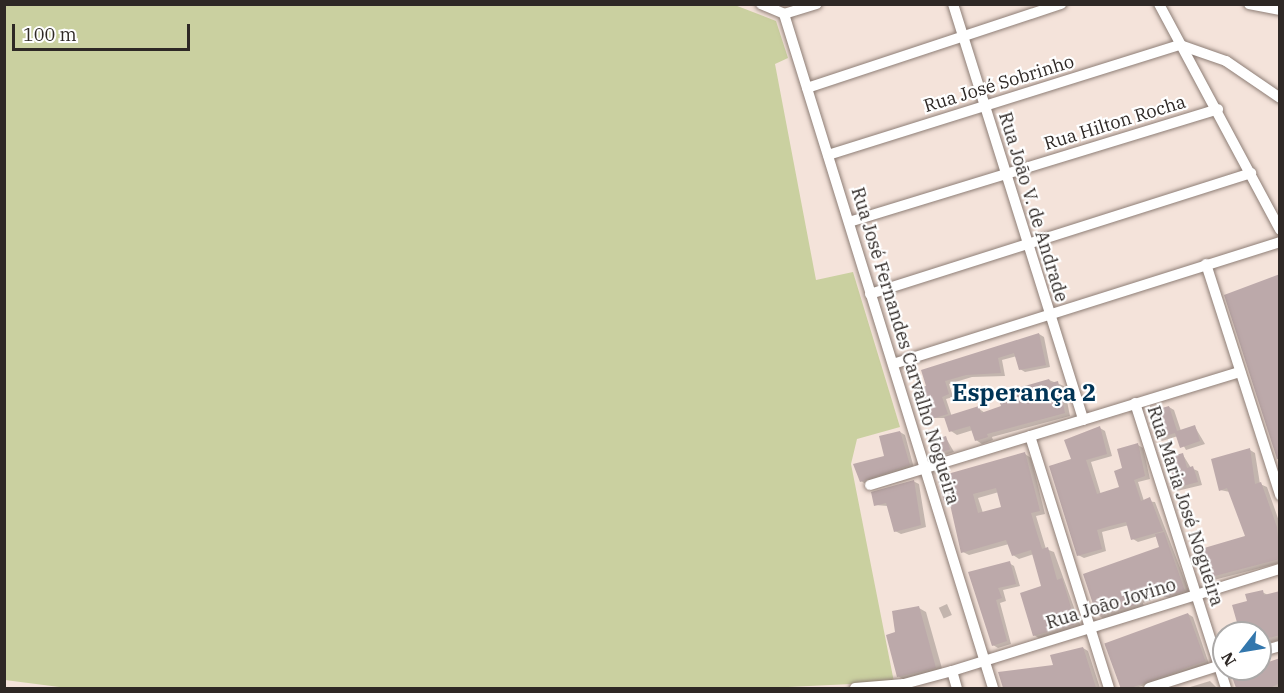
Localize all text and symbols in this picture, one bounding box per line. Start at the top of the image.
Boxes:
scale bar [15,12,194,50]
text: 100 m [23,23,77,46]
street label: Rua José Sobrinho [921,51,1077,117]
street label: Rua Hilton Rocha [1042,91,1188,155]
street label: Rua João V. de Andrade [994,109,1072,305]
street label: Rua José Fernandes Carvalho Nogueira [846,185,964,507]
district label: Esperança 2 [952,379,1096,407]
street label: Rua Maria José Nogueira [1142,403,1228,609]
street label: Rua João Jovino [1043,574,1179,634]
north arrow [1212,621,1272,681]
text: N [1216,649,1240,670]

